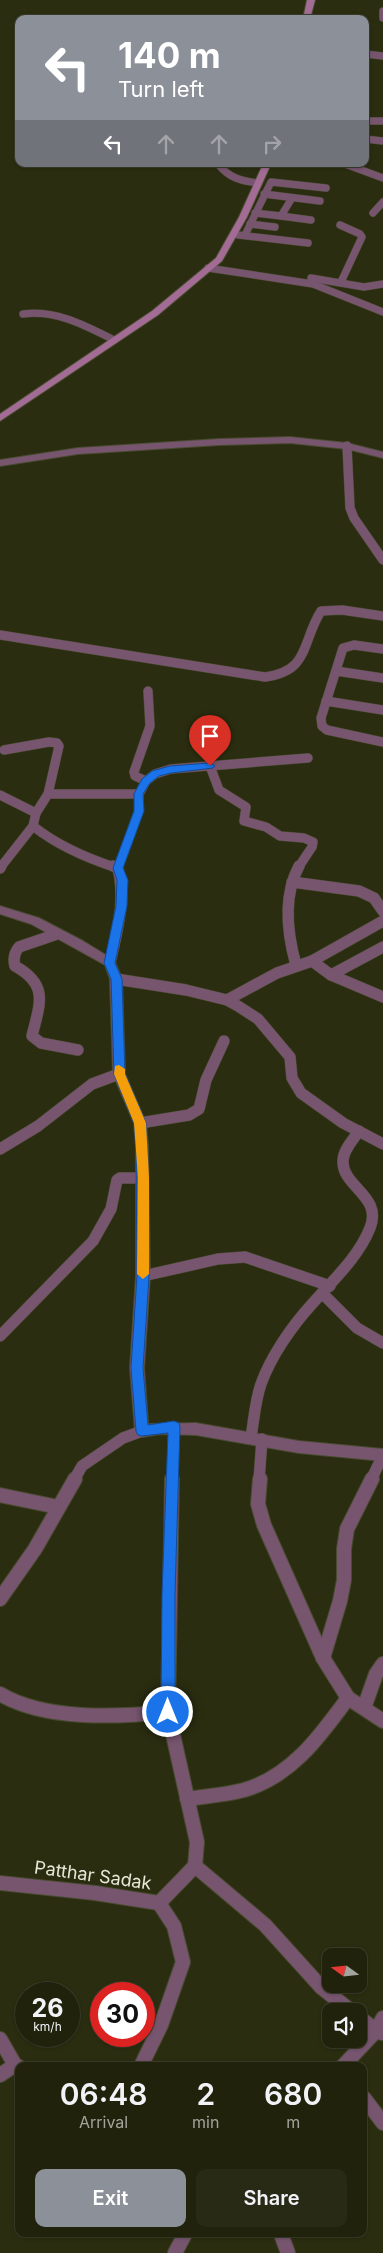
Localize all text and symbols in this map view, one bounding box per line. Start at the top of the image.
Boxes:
text: 140 m [118,34,221,76]
icon: left [35,35,100,100]
text: Turn left [118,76,204,102]
icon: left [99,130,127,158]
icon: ahead [152,130,180,158]
icon: ahead [205,130,233,158]
icon: right [258,130,286,158]
pin [189,715,231,766]
icon: arrive [196,722,224,750]
position arrow [141,1685,193,1737]
street label: Patthar Sadak [33,1856,153,1894]
north arrow [322,1948,368,1992]
map controls [322,1948,367,2048]
speed limit sign: 30 [90,1982,155,2047]
text: 26 [32,1993,63,2023]
button: sound [322,2003,367,2048]
text: km/h [33,2019,62,2034]
text: 06:48 [60,2076,147,2112]
text: 2 [196,2076,215,2112]
text: 680 [264,2076,322,2112]
text: Arrival [79,2112,128,2132]
text: min [192,2112,219,2132]
text: m [286,2112,300,2132]
button: Exit [35,2169,186,2227]
button: Share [196,2169,347,2227]

